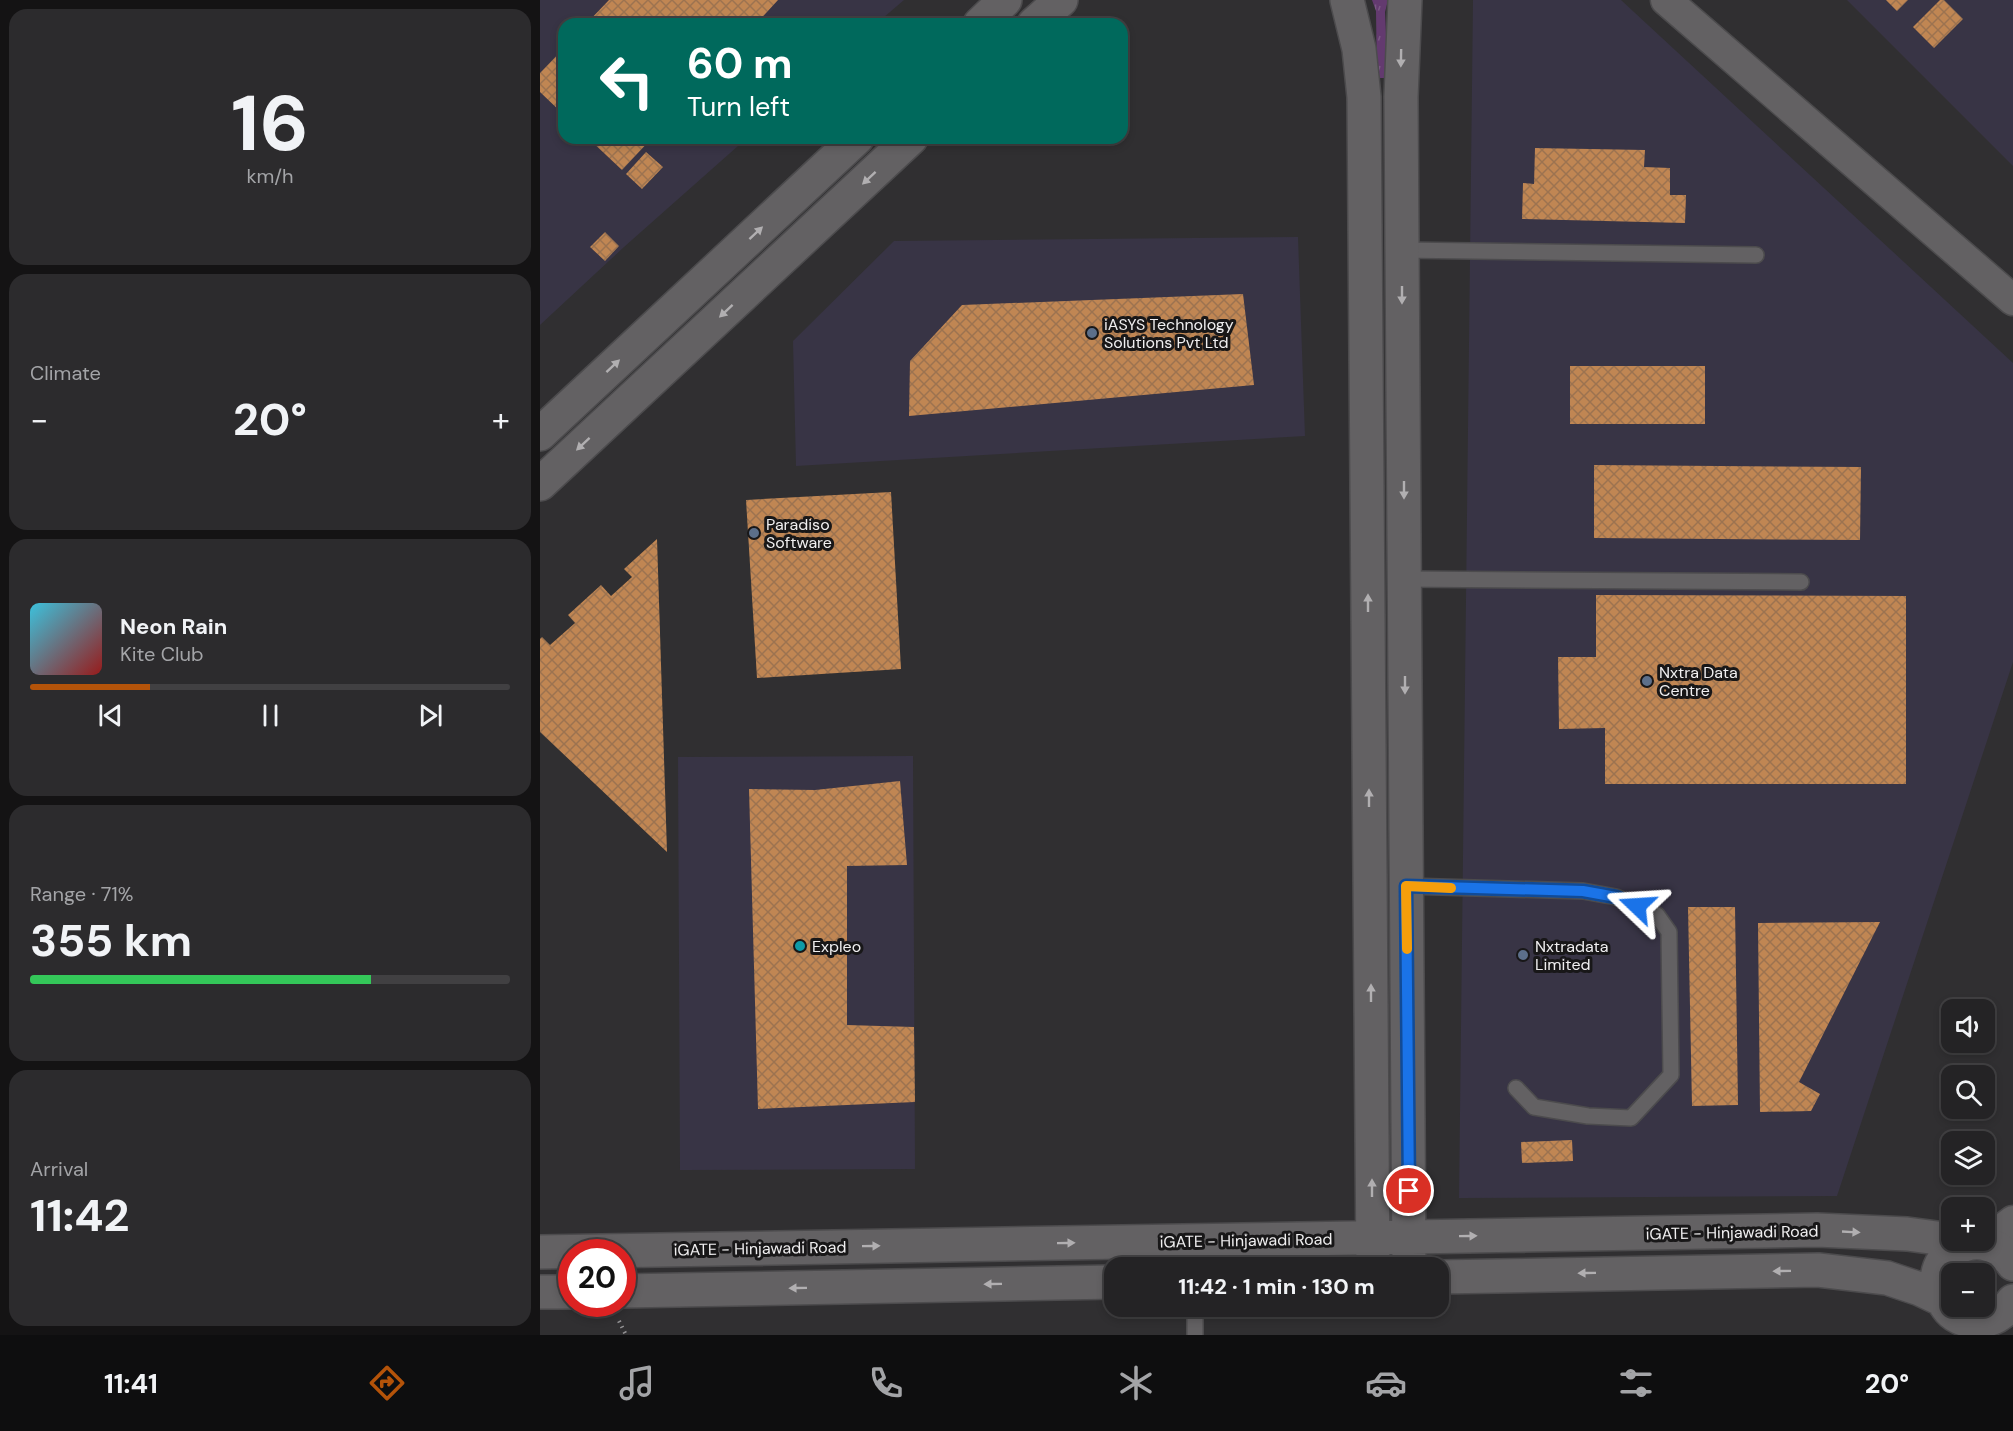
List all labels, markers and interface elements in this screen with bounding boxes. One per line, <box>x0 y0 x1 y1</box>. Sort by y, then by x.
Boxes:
text: 60 m <box>687 36 793 91</box>
icon: left <box>588 42 666 120</box>
one-way arrow <box>1397 49 1406 68</box>
text: 16 <box>231 73 309 174</box>
text: Turn left <box>687 89 790 124</box>
text: km/h <box>246 163 294 189</box>
one-way arrow <box>861 171 876 185</box>
one-way arrow <box>748 227 763 240</box>
one-way arrow <box>1397 286 1407 305</box>
one-way arrow <box>719 304 734 317</box>
place label: iASYS Technology Solutions Pvt Ltd <box>1104 314 1234 353</box>
marker: iASYS Technology Solutions Pvt Ltd <box>1085 326 1099 340</box>
one-way arrow <box>606 359 621 373</box>
text: Climate <box>30 360 101 386</box>
text: 20° <box>233 390 307 449</box>
text: − <box>30 398 48 441</box>
text: + <box>492 398 510 441</box>
one-way arrow <box>576 437 591 451</box>
one-way arrow <box>1399 481 1408 500</box>
place label: Paradiso Software <box>766 514 832 553</box>
marker: Paradiso Software <box>747 526 761 540</box>
one-way arrow <box>1363 594 1373 613</box>
text: Neon Rain <box>120 612 227 641</box>
text: Kite Club <box>120 641 204 667</box>
place label: Nxtra Data Centre <box>1659 662 1738 701</box>
marker: Nxtra Data Centre <box>1640 674 1654 688</box>
one-way arrow <box>1400 676 1410 695</box>
icon: previous <box>94 699 127 732</box>
icon: pause <box>254 699 287 732</box>
icon: next <box>414 699 447 732</box>
one-way arrow <box>1364 789 1374 808</box>
position arrow <box>1605 874 1669 938</box>
text: Range · 71% <box>30 881 133 907</box>
text: 355 km <box>30 911 192 970</box>
place label: Expleo <box>812 936 861 957</box>
place label: Nxtradata Limited <box>1535 936 1608 975</box>
marker: Expleo <box>793 939 807 953</box>
marker: Nxtradata Limited <box>1516 948 1530 962</box>
one-way arrow <box>1366 984 1376 1003</box>
map controls <box>1941 999 1995 1317</box>
button: sound <box>1941 999 1995 1053</box>
button: search <box>1941 1065 1995 1119</box>
button: layers <box>1941 1131 1995 1185</box>
text: Arrival <box>30 1156 88 1182</box>
pin <box>1383 1165 1434 1216</box>
icon: arrive <box>1392 1174 1425 1207</box>
one-way arrow <box>1367 1179 1377 1198</box>
text: 11:42 <box>30 1186 129 1245</box>
button: + <box>1941 1197 1995 1251</box>
street label: iGATE - Hinjawadi Road <box>1645 1220 1819 1245</box>
one-way arrow <box>1842 1227 1861 1236</box>
street label: iGATE - Hinjawadi Road <box>1159 1228 1333 1253</box>
one-way arrow <box>1458 1231 1477 1241</box>
street label: iGATE - Hinjawadi Road <box>673 1236 847 1261</box>
one-way arrow <box>1057 1238 1076 1248</box>
speed limit sign: 20 <box>558 1239 636 1317</box>
one-way arrow <box>862 1241 881 1251</box>
button: − <box>1941 1263 1995 1317</box>
one-way arrow <box>1772 1266 1791 1275</box>
one-way arrow <box>1577 1268 1596 1278</box>
text: 11:42 · 1 min · 130 m <box>1178 1272 1375 1301</box>
one-way arrow <box>984 1280 1003 1289</box>
one-way arrow <box>789 1283 808 1293</box>
icon: directions <box>366 1362 408 1404</box>
icon: music <box>616 1362 658 1404</box>
icon: phone <box>865 1362 907 1404</box>
icon: climate <box>1115 1362 1157 1404</box>
icon: car <box>1365 1362 1407 1404</box>
icon: filters <box>1615 1362 1657 1404</box>
text: 11:41 <box>104 1366 158 1401</box>
text: 20° <box>1865 1366 1909 1401</box>

